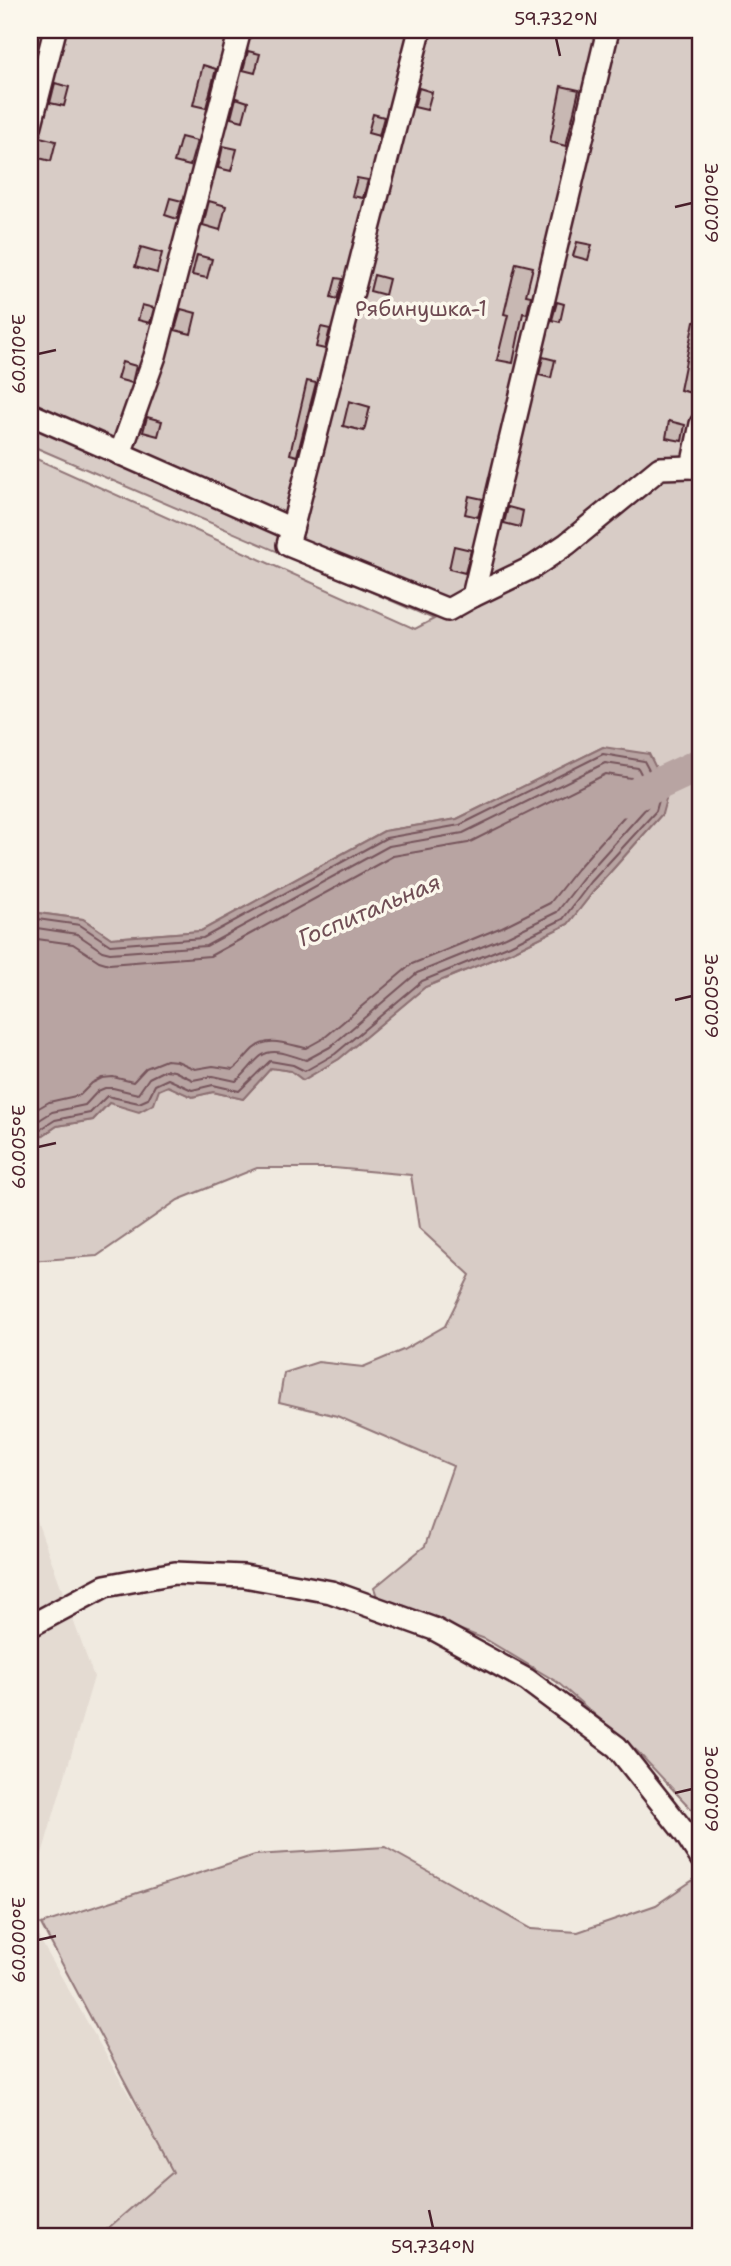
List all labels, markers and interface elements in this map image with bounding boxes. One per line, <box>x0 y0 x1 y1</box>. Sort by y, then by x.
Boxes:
text: 59.732°N <box>514 7 598 31</box>
text: 60.010°E <box>700 163 724 243</box>
park label: Рябинушка-1 <box>355 295 487 323</box>
text: 60.010°E <box>7 314 31 394</box>
water label: Госпитальная <box>293 867 445 953</box>
text: 60.005°E <box>700 954 724 1038</box>
text: 60.005°E <box>7 1105 31 1189</box>
text: 60.000°E <box>700 1746 724 1832</box>
text: 60.000°E <box>7 1897 31 1983</box>
text: 59.734°N <box>391 2235 475 2259</box>

